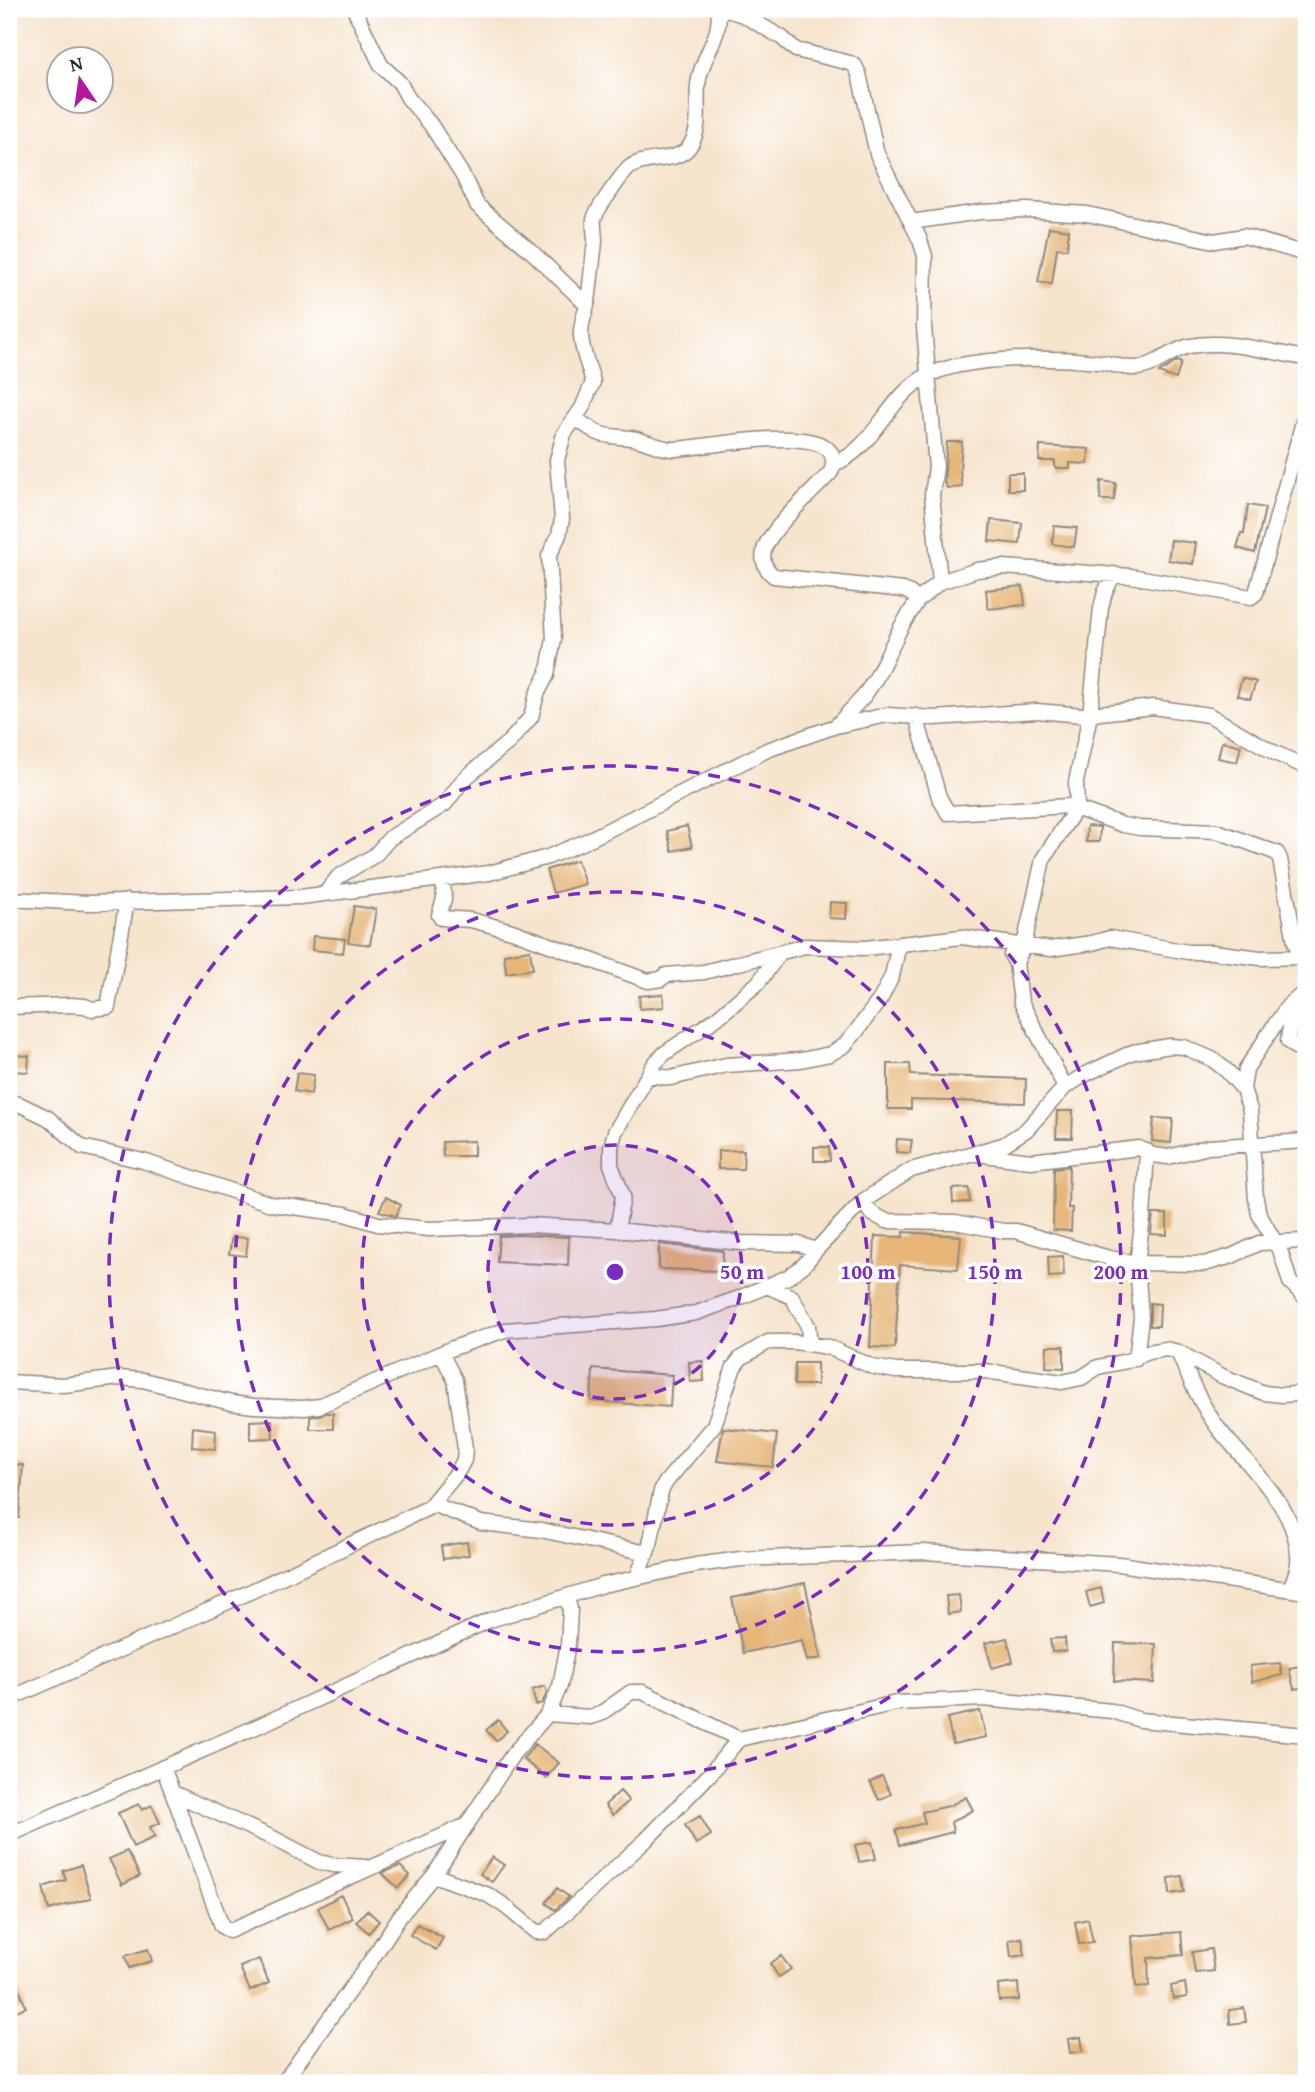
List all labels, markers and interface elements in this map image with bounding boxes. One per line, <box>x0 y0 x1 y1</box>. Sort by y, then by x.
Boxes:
north arrow <box>46 46 116 116</box>
text: N <box>67 48 86 79</box>
text: 50 m <box>720 1256 764 1287</box>
text: 100 m <box>840 1256 896 1287</box>
text: 150 m <box>967 1256 1023 1287</box>
text: 200 m <box>1093 1256 1149 1287</box>
centre of rings <box>603 1260 627 1284</box>

